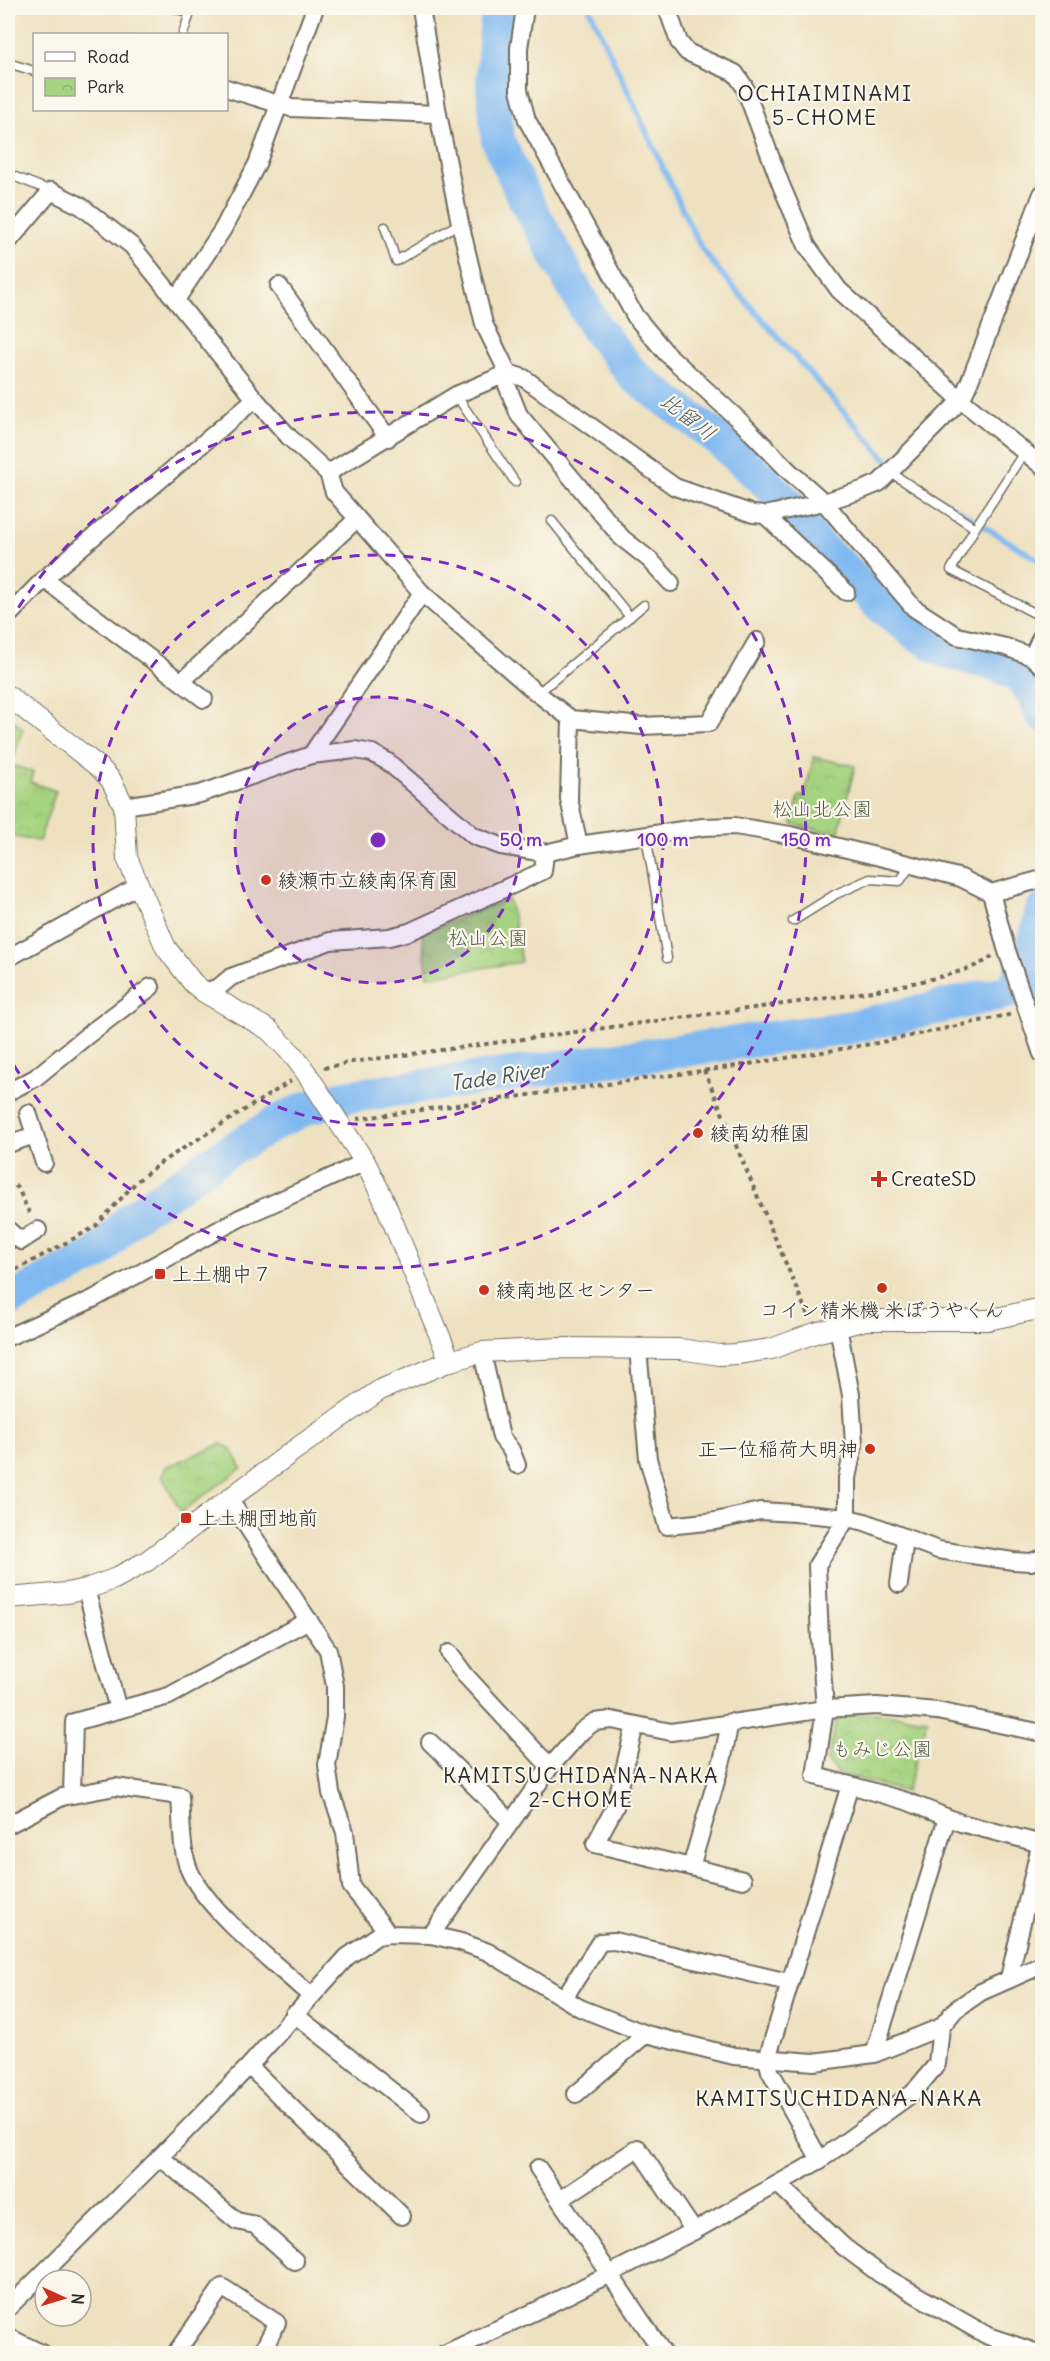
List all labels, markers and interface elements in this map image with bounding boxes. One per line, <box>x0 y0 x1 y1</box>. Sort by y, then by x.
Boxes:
legend <box>33 33 228 111</box>
text: Road <box>87 45 130 68</box>
text: Park <box>87 75 124 98</box>
district label: OCHIAIMINAMI 5-CHOME <box>737 80 913 131</box>
water label: 比留川 <box>655 387 721 447</box>
park label: 松山北公園 <box>772 796 872 821</box>
text: 50 m <box>500 828 542 851</box>
text: 100 m <box>638 828 689 851</box>
text: 150 m <box>781 828 831 851</box>
centre of rings <box>368 830 388 850</box>
place label: 綾瀬市立綾南保育園 <box>278 867 458 892</box>
marker: 綾瀬市立綾南保育園 <box>259 873 273 887</box>
park label: 松山公園 <box>448 925 528 950</box>
water label: Tade River <box>448 1056 552 1097</box>
place label: 綾南幼稚園 <box>710 1120 810 1145</box>
marker: 綾南幼稚園 <box>691 1126 705 1140</box>
place label: CreateSD <box>891 1166 976 1191</box>
marker: CreateSD <box>872 1172 886 1186</box>
place label: 上土棚中７ <box>172 1261 272 1286</box>
marker: 上土棚中７ <box>153 1267 167 1281</box>
place label: 綾南地区センター <box>496 1277 655 1302</box>
marker: コイン精米機 米ぼうやくん <box>875 1281 889 1295</box>
marker: 綾南地区センター <box>477 1283 491 1297</box>
place label: コイン精米機 米ぼうやくん <box>760 1297 1004 1322</box>
place label: 正一位稲荷大明神 <box>698 1436 858 1461</box>
marker: 正一位稲荷大明神 <box>863 1442 877 1456</box>
place label: 上土棚団地前 <box>198 1505 318 1530</box>
marker: 上土棚団地前 <box>179 1511 193 1525</box>
park label: もみじ公園 <box>832 1736 932 1761</box>
district label: KAMITSUCHIDANA-NAKA 2-CHOME <box>443 1762 719 1813</box>
district label: KAMITSUCHIDANA-NAKA <box>695 2084 983 2112</box>
north arrow <box>33 2268 93 2328</box>
text: N <box>68 2293 88 2305</box>

